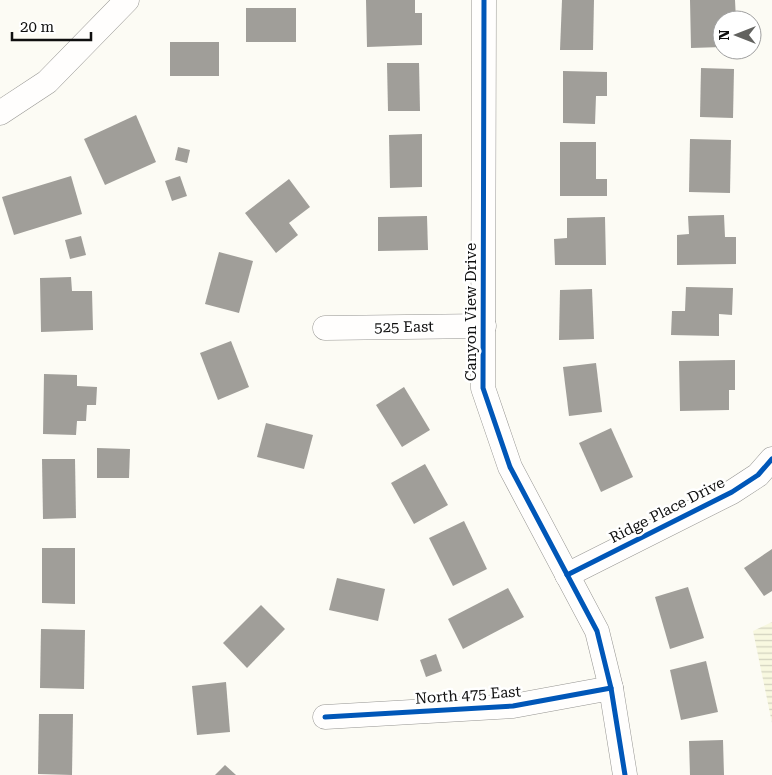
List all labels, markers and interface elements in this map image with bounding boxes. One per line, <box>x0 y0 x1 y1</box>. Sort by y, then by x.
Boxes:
scale bar <box>12 10 91 42</box>
north arrow <box>712 10 762 60</box>
text: 20 m <box>20 18 55 36</box>
text: N <box>716 29 732 40</box>
street label: Canyon View Drive <box>462 243 480 381</box>
street label: 525 East <box>374 317 434 337</box>
street label: Ridge Place Drive <box>606 473 728 547</box>
street label: North 475 East <box>414 682 522 708</box>

